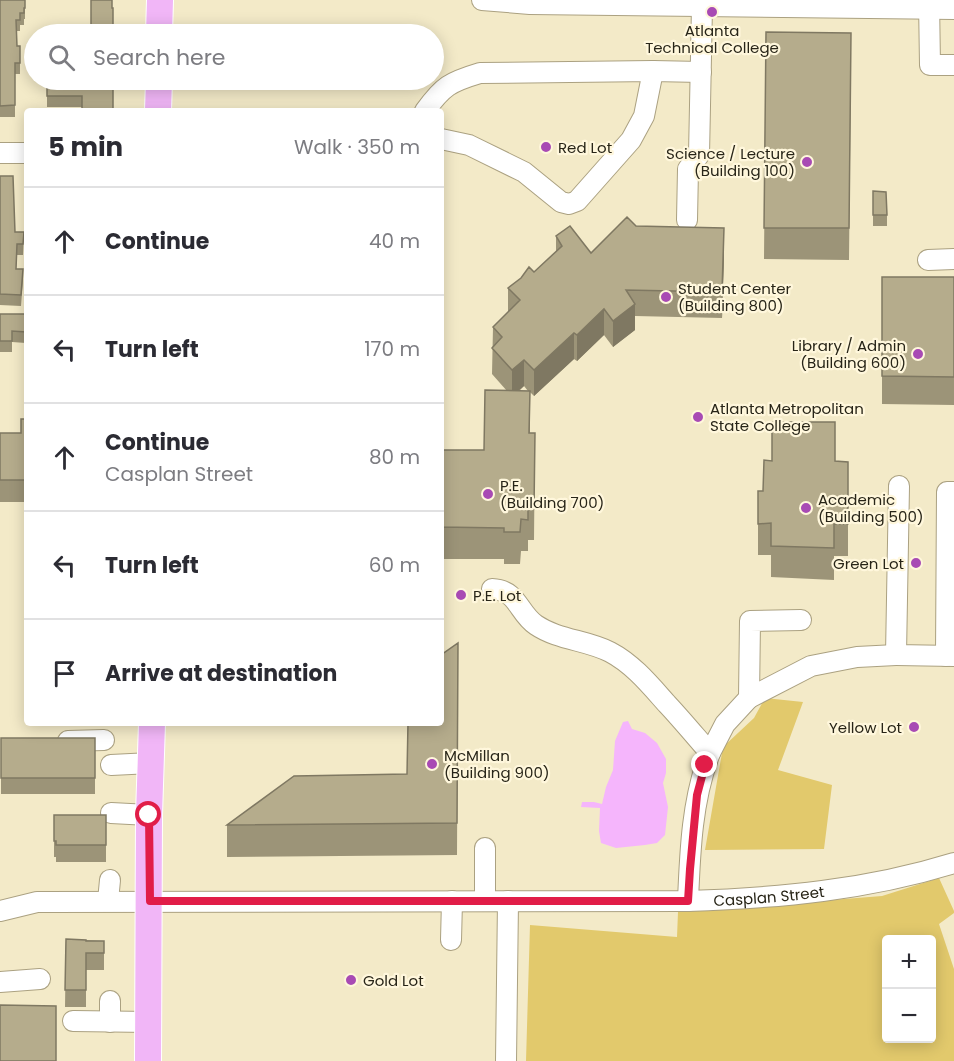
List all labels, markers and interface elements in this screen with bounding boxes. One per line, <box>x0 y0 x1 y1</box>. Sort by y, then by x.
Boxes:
marker: Atlanta Technical College <box>705 5 719 19</box>
place label: Atlanta Technical College <box>645 20 779 58</box>
search box <box>24 24 444 90</box>
icon: search <box>45 41 78 74</box>
text: Search here <box>93 42 226 73</box>
text: 5 min <box>48 129 123 165</box>
text: Walk · 350 m <box>294 133 420 161</box>
place label: Red Lot <box>558 137 612 158</box>
marker: Red Lot <box>539 140 553 154</box>
place label: Science / Lecture (Building 100) <box>666 143 795 181</box>
marker: Science / Lecture (Building 100) <box>800 155 814 169</box>
icon: ahead <box>48 225 81 258</box>
text: Continue <box>105 226 209 257</box>
text: 40 m <box>369 227 420 255</box>
place label: Student Center (Building 800) <box>678 278 792 316</box>
marker: Student Center (Building 800) <box>659 290 673 304</box>
icon: left <box>48 333 81 366</box>
text: Turn left <box>105 334 199 365</box>
text: 170 m <box>364 335 420 363</box>
place label: Library / Admin (Building 600) <box>792 335 906 373</box>
marker: Library / Admin (Building 600) <box>911 347 925 361</box>
place label: Atlanta Metropolitan State College <box>710 398 864 436</box>
marker: Atlanta Metropolitan State College <box>691 410 705 424</box>
text: Continue <box>105 427 209 458</box>
icon: ahead <box>48 441 81 474</box>
text: 80 m <box>369 443 420 471</box>
text: Casplan Street <box>105 460 253 488</box>
place label: P.E. (Building 700) <box>500 475 604 513</box>
marker: P.E. (Building 700) <box>481 487 495 501</box>
place label: Academic (Building 500) <box>818 489 924 527</box>
marker: Academic (Building 500) <box>799 501 813 515</box>
icon: left <box>48 549 81 582</box>
text: Turn left <box>105 550 199 581</box>
text: 60 m <box>369 551 420 579</box>
place label: Green Lot <box>833 553 904 574</box>
marker: Green Lot <box>909 556 923 570</box>
place label: P.E. Lot <box>473 585 521 606</box>
marker: P.E. Lot <box>454 588 468 602</box>
icon: arrive <box>48 657 81 690</box>
text: Arrive at destination <box>105 658 337 689</box>
place label: Yellow Lot <box>829 717 902 738</box>
marker: Yellow Lot <box>907 720 921 734</box>
place label: McMillan (Building 900) <box>444 745 550 783</box>
route end <box>691 751 717 777</box>
marker: McMillan (Building 900) <box>425 757 439 771</box>
route start <box>135 801 161 827</box>
street label: Casplan Street <box>713 880 825 911</box>
map controls <box>882 935 936 1043</box>
button: + <box>882 935 936 989</box>
place label: Gold Lot <box>363 970 424 991</box>
marker: Gold Lot <box>344 973 358 987</box>
button: − <box>882 989 936 1043</box>

